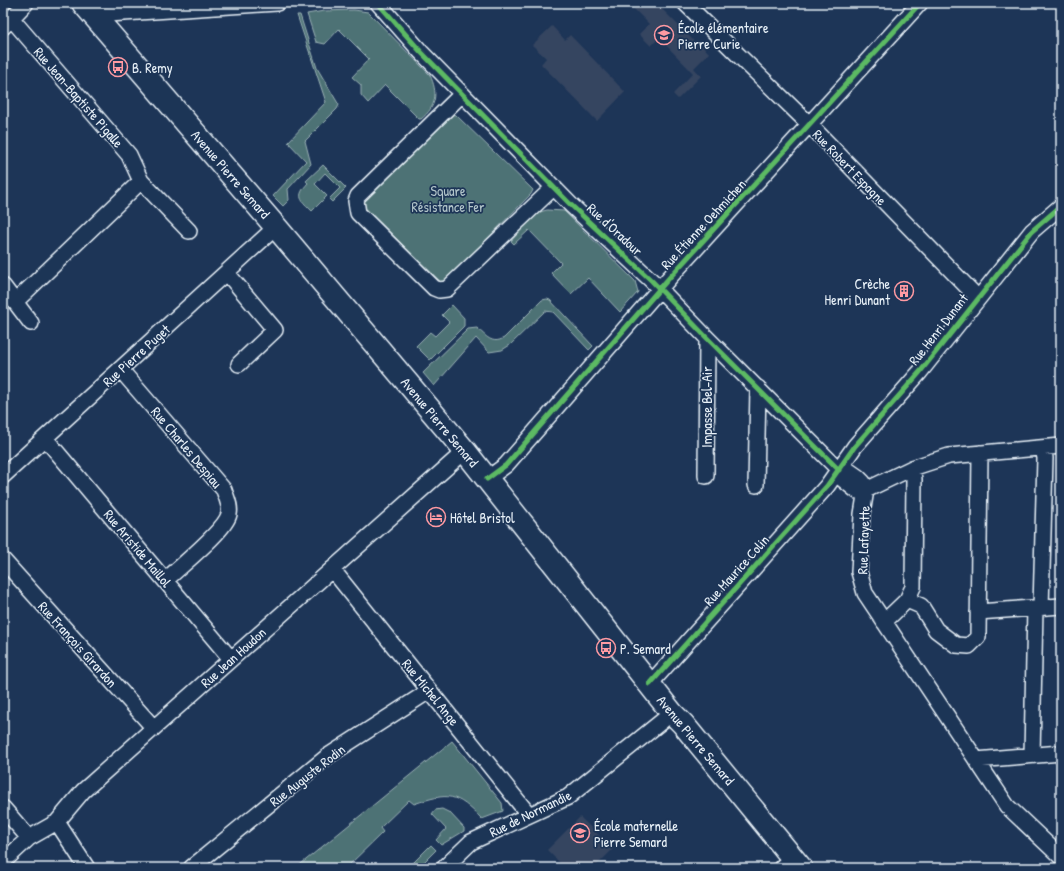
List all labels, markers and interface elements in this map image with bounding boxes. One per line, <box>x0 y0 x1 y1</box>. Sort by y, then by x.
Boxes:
place label: École élémentaire Pierre Curie <box>678 18 769 53</box>
school or university icon: École élémentaire Pierre Curie <box>653 24 675 46</box>
street label: Rue Jean-Baptiste Pigalle <box>29 43 128 152</box>
bus stop icon: B. Remy <box>107 56 129 78</box>
place label: B. Remy <box>132 58 173 78</box>
street label: Rue Robert Espagne <box>808 125 891 210</box>
street label: Avenue Pierre Semard <box>187 126 275 223</box>
street label: Rue Étienne Oehmichen <box>656 175 750 273</box>
park label: Square Résistance Fer <box>412 181 485 216</box>
street label: Rue d'Oradour <box>583 198 647 260</box>
place label: Crèche Henri Dunant <box>825 274 890 309</box>
building icon: Crèche Henri Dunant <box>893 280 915 302</box>
street label: Rue Henri Dunant <box>904 289 972 369</box>
street label: Rue Pierre Puget <box>98 319 175 391</box>
street label: Impasse Bel-Air <box>697 366 717 448</box>
street label: Avenue Pierre Semard <box>397 373 483 471</box>
street label: Rue Charles Despiau <box>147 402 227 493</box>
street label: Rue Aristide Maillol <box>100 505 176 591</box>
street label: Rue Lafayette <box>852 505 875 575</box>
hotel icon: Hôtel Bristol <box>425 506 447 528</box>
place label: Hôtel Bristol <box>450 508 515 527</box>
street label: Rue Maurice Colin <box>699 530 773 610</box>
street label: Rue François Girardon <box>34 597 122 691</box>
street label: Rue Jean Houdon <box>196 623 270 691</box>
bus stop icon: P. Semard <box>595 637 617 659</box>
place label: P. Semard <box>620 639 671 658</box>
street label: Rue Michel Ange <box>397 655 464 730</box>
street label: Avenue Pierre Semard <box>653 691 739 789</box>
street label: Rue Auguste Rodin <box>265 740 349 811</box>
street label: Rue de Normandie <box>486 785 575 841</box>
place label: École maternelle Pierre Semard <box>594 816 678 851</box>
school or university icon: École maternelle Pierre Semard <box>569 822 591 844</box>

